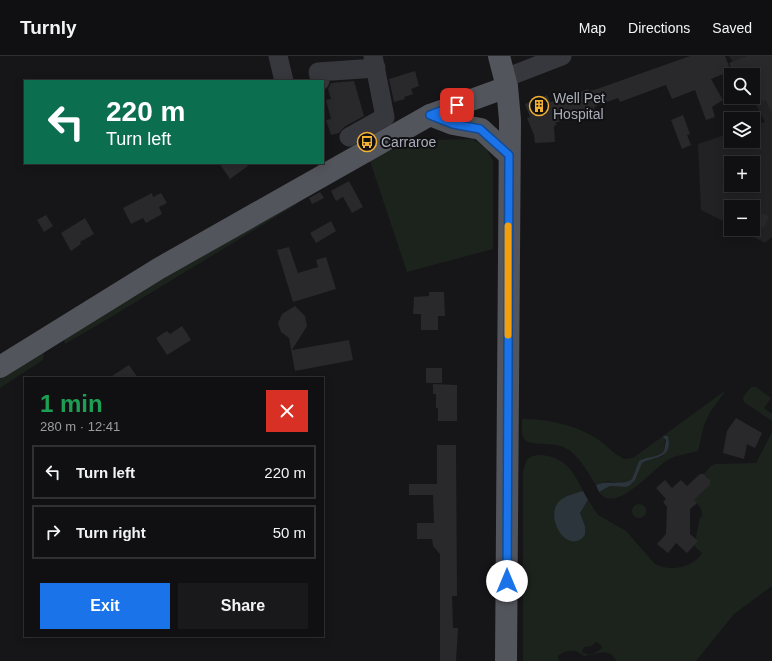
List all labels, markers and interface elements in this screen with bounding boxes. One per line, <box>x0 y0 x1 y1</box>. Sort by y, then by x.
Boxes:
text: Turnly <box>20 17 77 38</box>
text: Map <box>579 20 606 36</box>
text: Directions <box>628 20 690 36</box>
text: Saved <box>712 20 752 36</box>
map controls <box>724 68 760 236</box>
button: search <box>724 68 760 104</box>
pin <box>440 88 474 122</box>
place label: Well Pet Hospital <box>553 90 605 122</box>
icon: arrive <box>446 94 468 116</box>
building icon: Well Pet Hospital <box>528 95 550 117</box>
icon: left <box>40 96 92 148</box>
text: 220 m <box>106 96 185 127</box>
button: layers <box>724 112 760 148</box>
text: Turn left <box>106 129 171 149</box>
bus stop icon: Carraroe <box>356 131 378 153</box>
place label: Carraroe <box>381 134 436 150</box>
button: + <box>724 156 760 192</box>
button: − <box>724 200 760 236</box>
text: 1 min <box>40 390 103 417</box>
button: close <box>266 390 308 432</box>
text: 280 m · 12:41 <box>40 419 120 434</box>
icon: left <box>42 461 64 483</box>
text: Turn left <box>76 464 135 481</box>
text: 220 m <box>264 464 306 481</box>
icon: right <box>42 521 64 543</box>
text: Turn right <box>76 524 146 541</box>
text: 50 m <box>273 524 306 541</box>
position arrow <box>486 560 528 602</box>
button: Exit <box>40 583 170 629</box>
button: Share <box>178 583 308 629</box>

